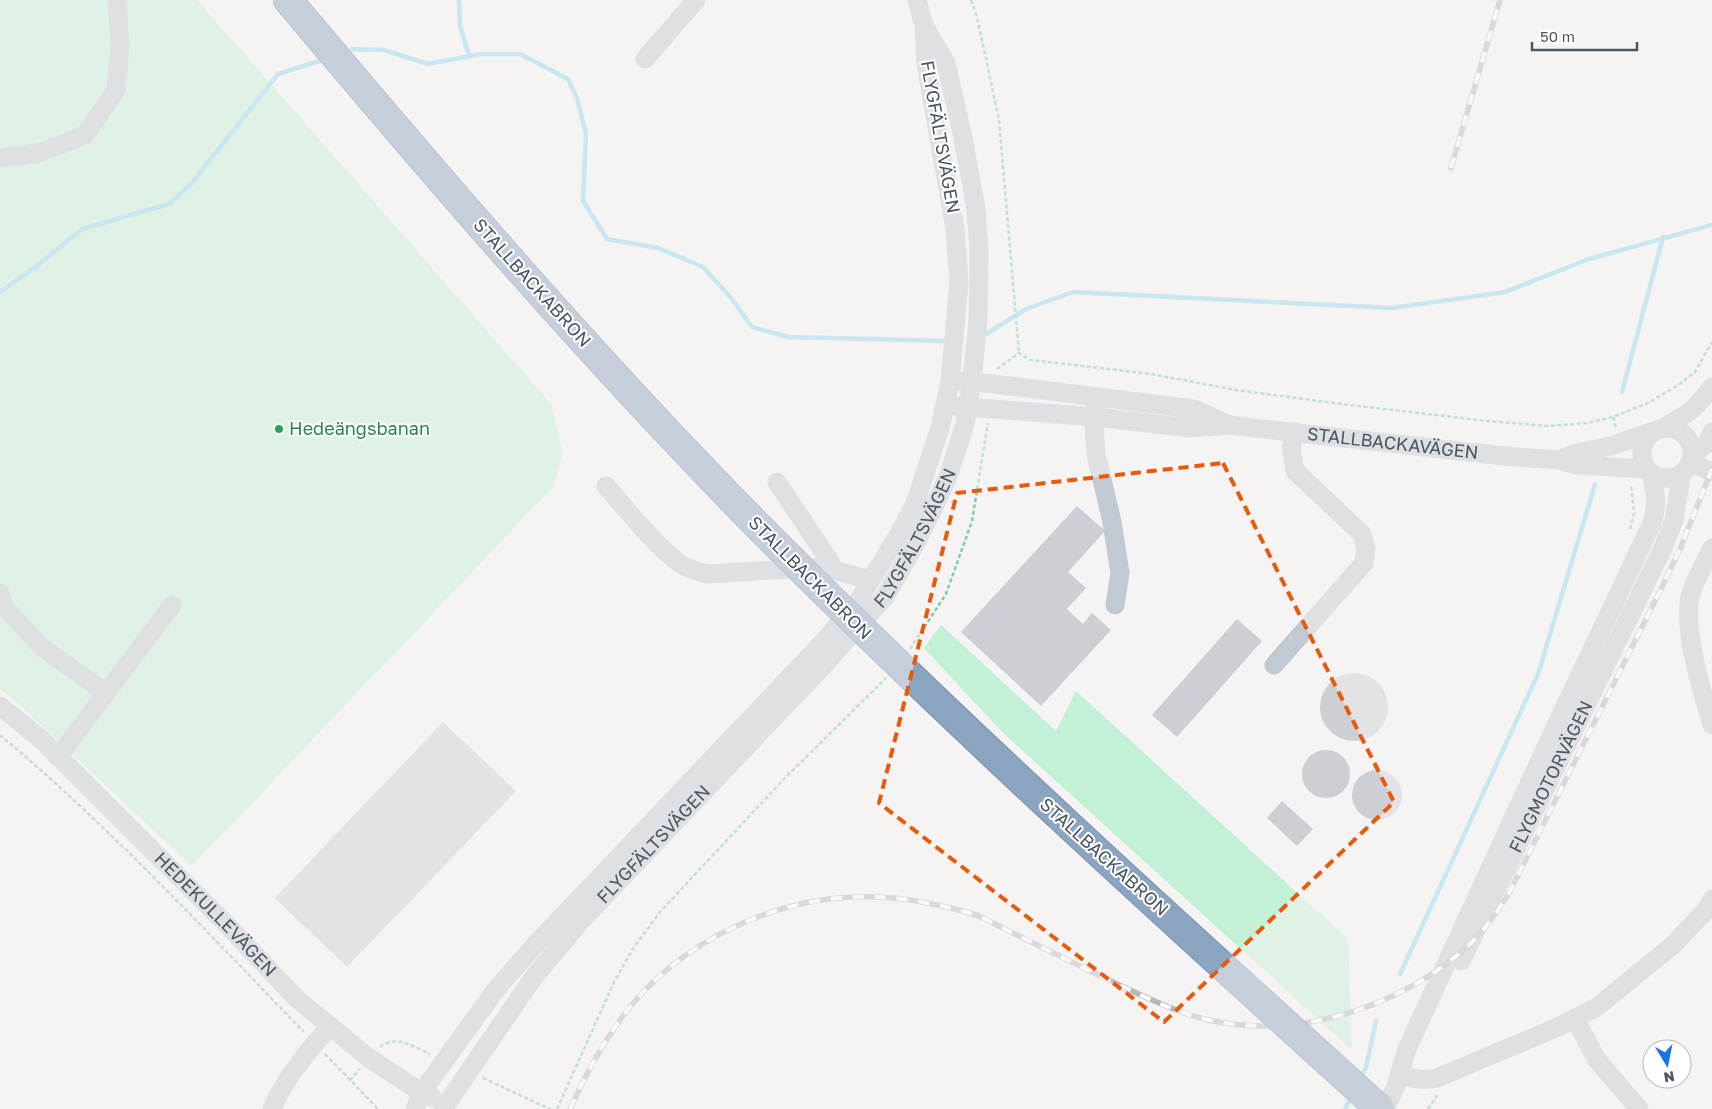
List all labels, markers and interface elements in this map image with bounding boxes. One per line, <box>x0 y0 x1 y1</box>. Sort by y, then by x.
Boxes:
scale bar <box>1532 20 1637 52</box>
text: 50 m <box>1540 27 1575 45</box>
street label: FLYGFÄLTSVÄGEN <box>917 59 965 215</box>
street label: STALLBACKABRON <box>469 214 596 351</box>
place label: Hedeängsbanan <box>289 417 430 439</box>
street label: STALLBACKAVÄGEN <box>1306 422 1480 463</box>
marker: Hedeängsbanan <box>273 423 285 435</box>
street label: FLYGFÄLTSVÄGEN <box>869 465 960 612</box>
street label: STALLBACKABRON <box>744 511 877 644</box>
street label: FLYGMOTORVÄGEN <box>1504 697 1597 856</box>
street label: FLYGFÄLTSVÄGEN <box>592 780 714 907</box>
street label: STALLBACKABRON <box>1036 793 1173 920</box>
street label: HEDEKULLEVÄGEN <box>150 847 282 980</box>
north arrow <box>1642 1039 1692 1089</box>
text: N <box>1663 1068 1676 1087</box>

